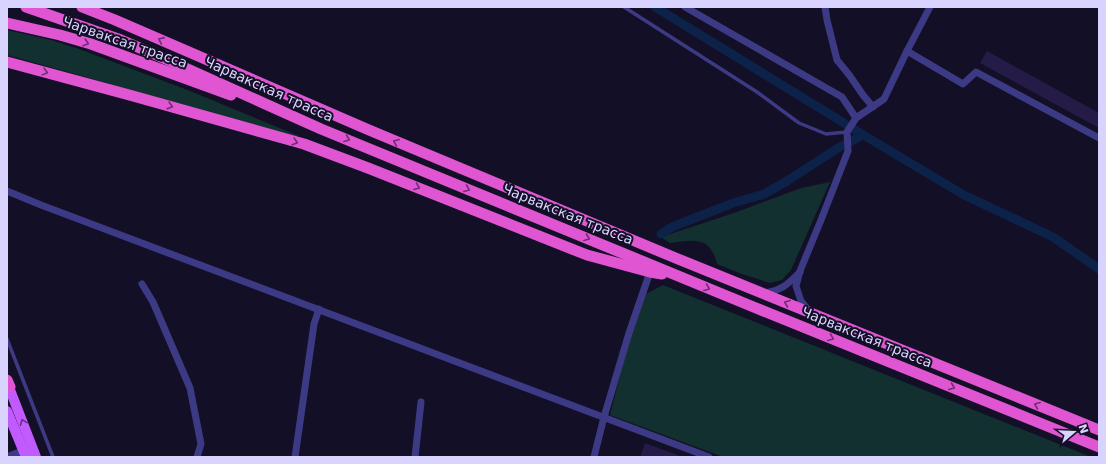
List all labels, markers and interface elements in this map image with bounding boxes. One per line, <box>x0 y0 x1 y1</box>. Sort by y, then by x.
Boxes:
street label: Чарваксая трасса <box>60 13 190 71</box>
one-way arrow <box>158 37 166 45</box>
one-way arrow <box>82 38 89 46</box>
street label: Чарвакская трасса <box>202 53 336 125</box>
one-way arrow <box>41 67 48 76</box>
one-way arrow <box>167 102 173 110</box>
one-way arrow <box>342 134 350 142</box>
one-way arrow <box>291 137 298 146</box>
one-way arrow <box>393 138 400 146</box>
street label: Чарвакская трасса <box>500 180 636 248</box>
one-way arrow <box>413 183 420 191</box>
one-way arrow <box>463 184 470 192</box>
one-way arrow <box>584 234 591 242</box>
one-way arrow <box>704 283 711 291</box>
one-way arrow <box>783 300 791 308</box>
street label: Чарвакская трасса <box>799 303 935 371</box>
one-way arrow <box>828 334 835 342</box>
one-way arrow <box>948 383 955 391</box>
one-way arrow <box>1033 401 1040 409</box>
north arrow <box>1054 412 1094 452</box>
one-way arrow <box>20 419 28 426</box>
text: N <box>1075 422 1091 435</box>

